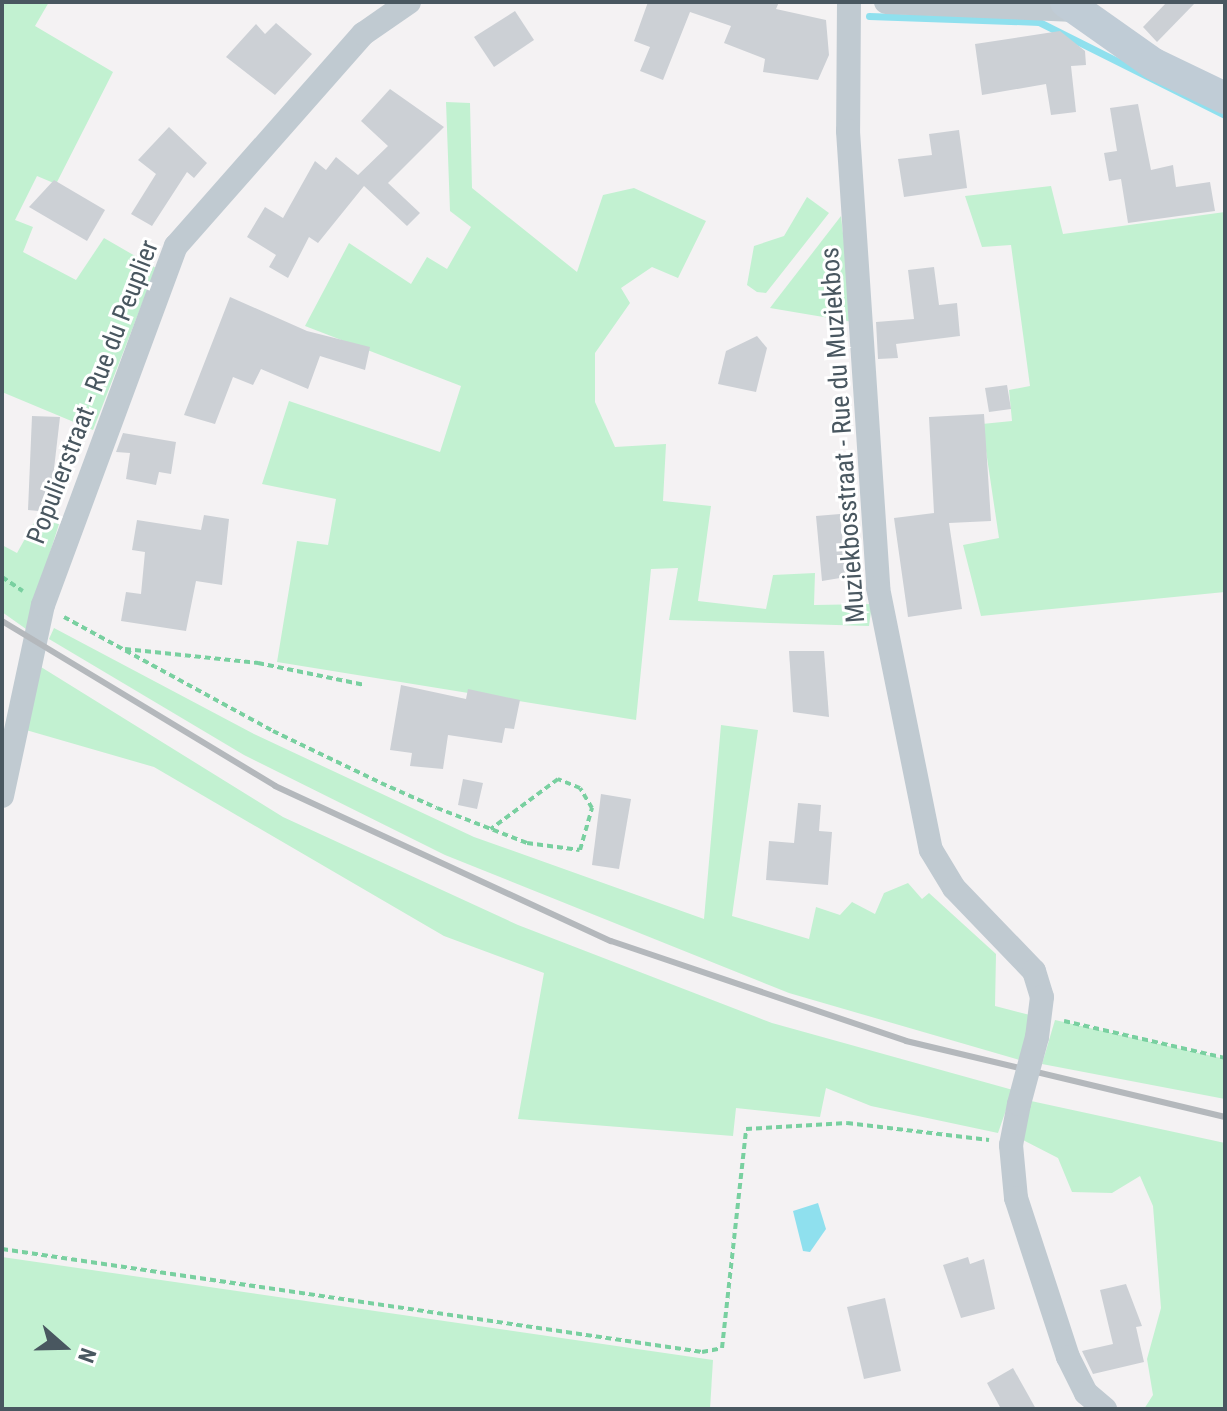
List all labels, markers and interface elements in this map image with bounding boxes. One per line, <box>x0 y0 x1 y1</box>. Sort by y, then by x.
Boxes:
street label: Populierstraat - Rue du Peuplier <box>21 236 165 548</box>
street label: Muziekbosstraat - Rue du Muziekbos <box>814 246 872 624</box>
north arrow <box>24 1307 104 1387</box>
text: N <box>73 1345 101 1366</box>

